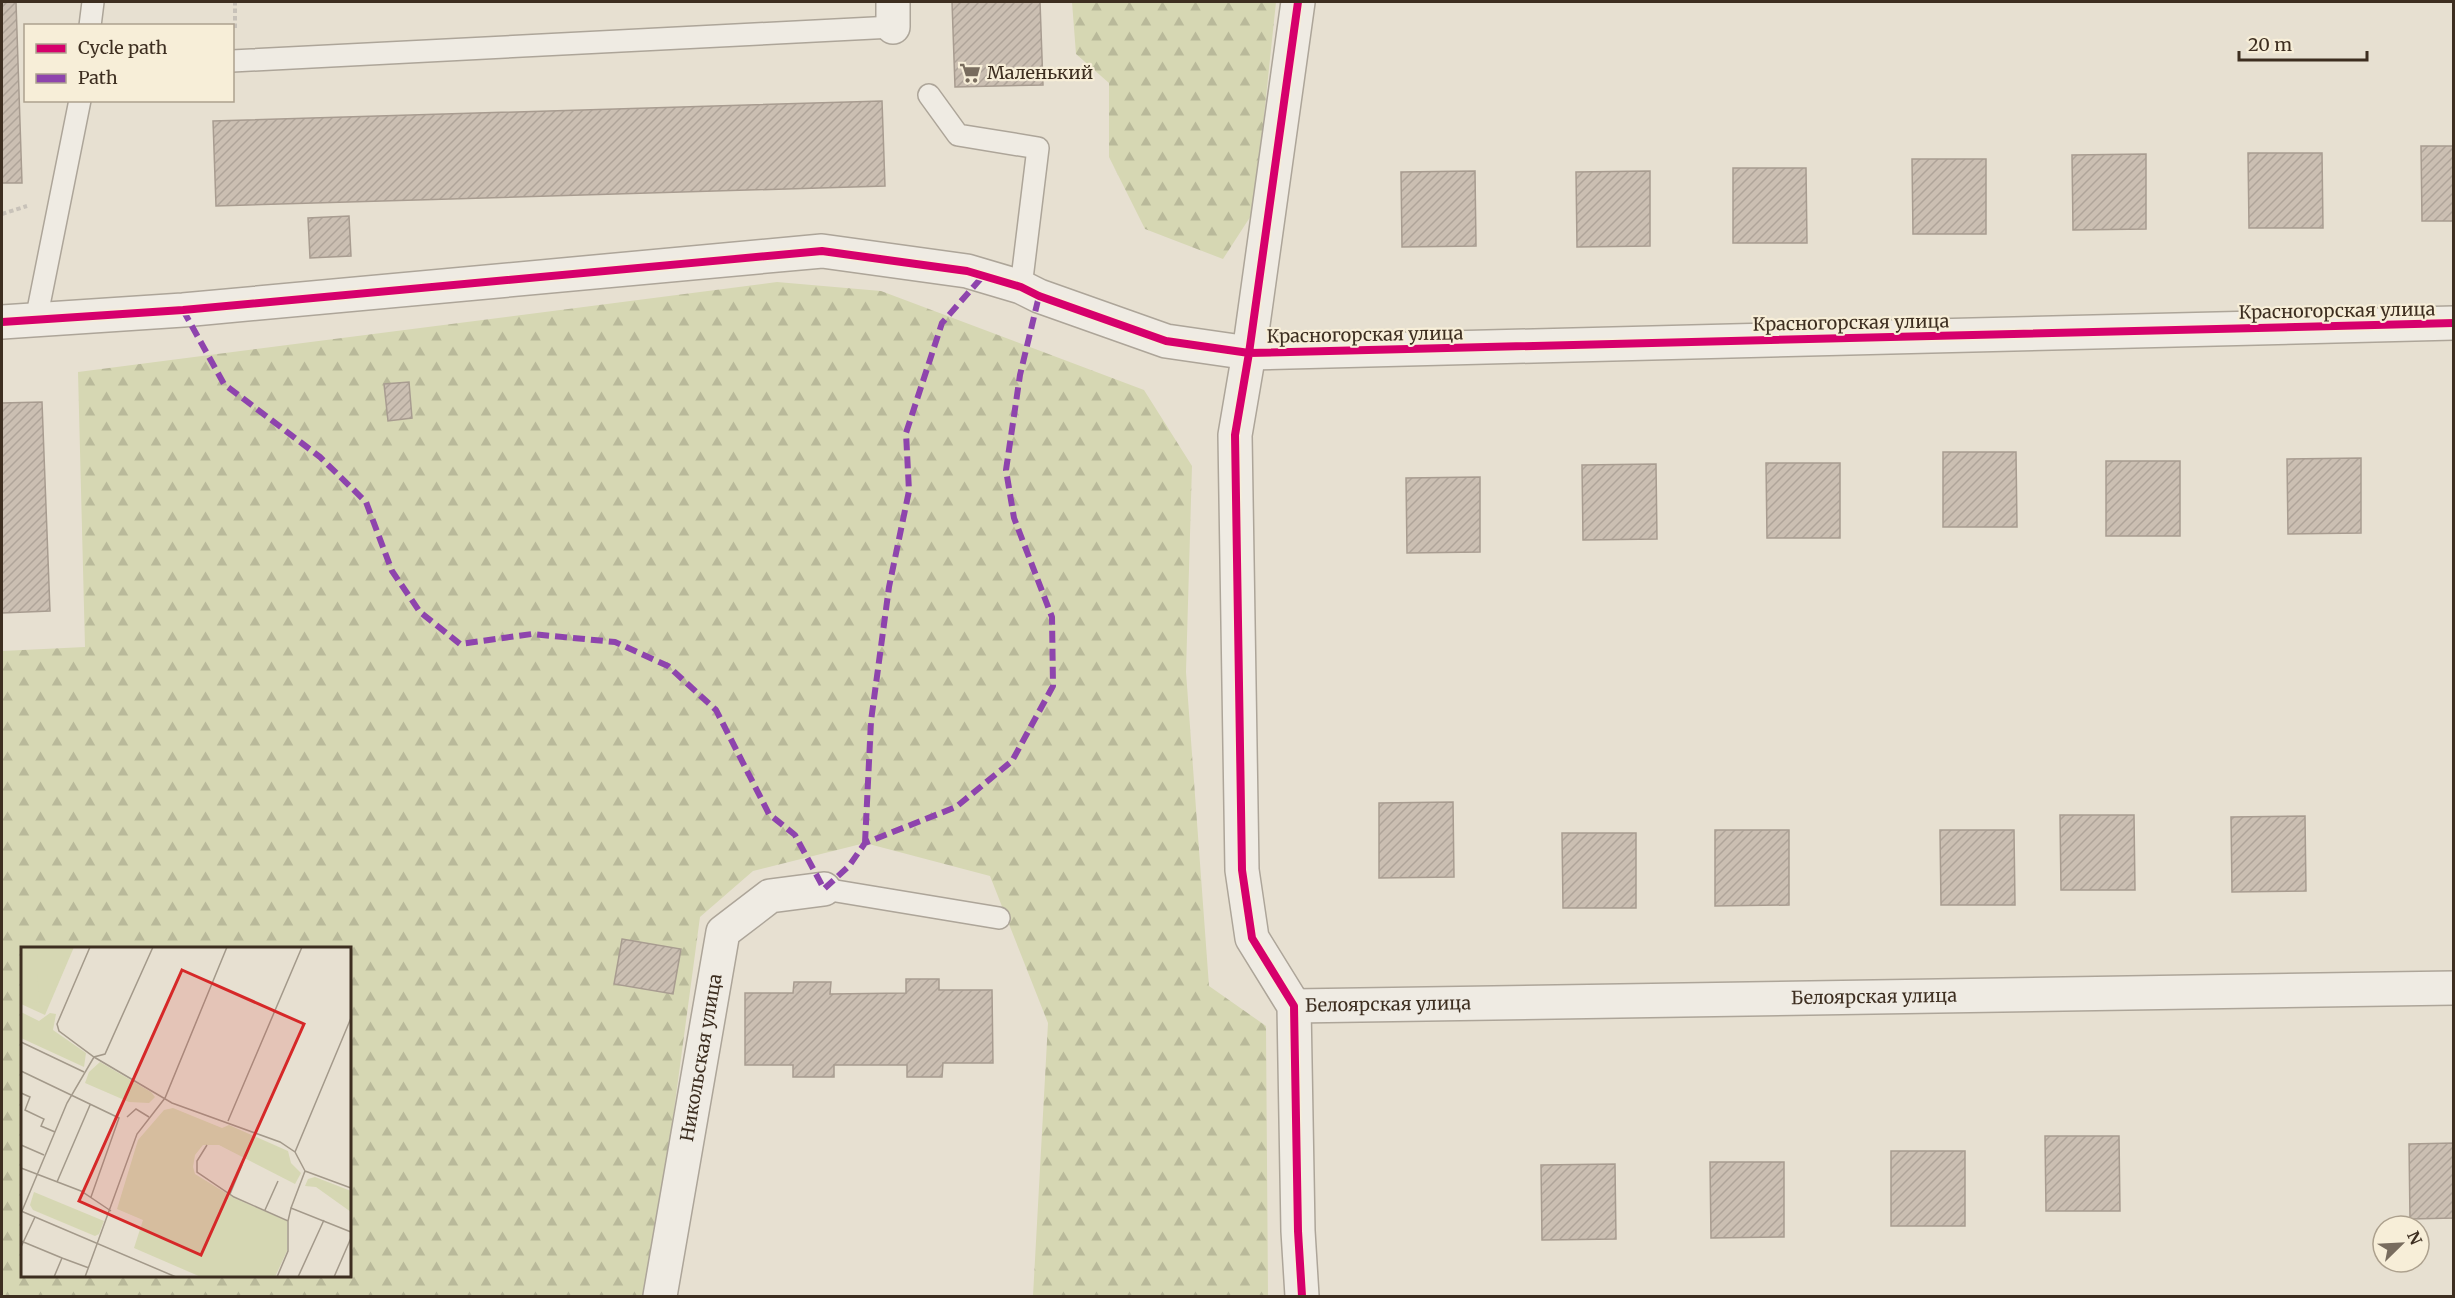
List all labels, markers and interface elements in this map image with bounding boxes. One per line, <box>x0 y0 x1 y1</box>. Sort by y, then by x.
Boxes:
legend <box>24 24 234 102</box>
scale bar <box>2239 24 2366 62</box>
text: 20 m <box>2248 33 2292 56</box>
text: Cycle path <box>78 36 168 59</box>
supermarket icon: Маленький <box>958 61 982 85</box>
place label: Маленький <box>987 61 1093 84</box>
text: Path <box>78 66 118 89</box>
street label: Красногорская улица <box>2239 297 2436 324</box>
street label: Красногорская улица <box>1753 309 1950 336</box>
street label: Красногорская улица <box>1267 321 1464 348</box>
inset map <box>21 947 351 1277</box>
street label: Никольская улица <box>675 972 727 1143</box>
street label: Белоярская улица <box>1791 984 1957 1009</box>
street label: Белоярская улица <box>1305 991 1472 1017</box>
north arrow <box>2371 1214 2431 1274</box>
text: N <box>2403 1228 2427 1248</box>

